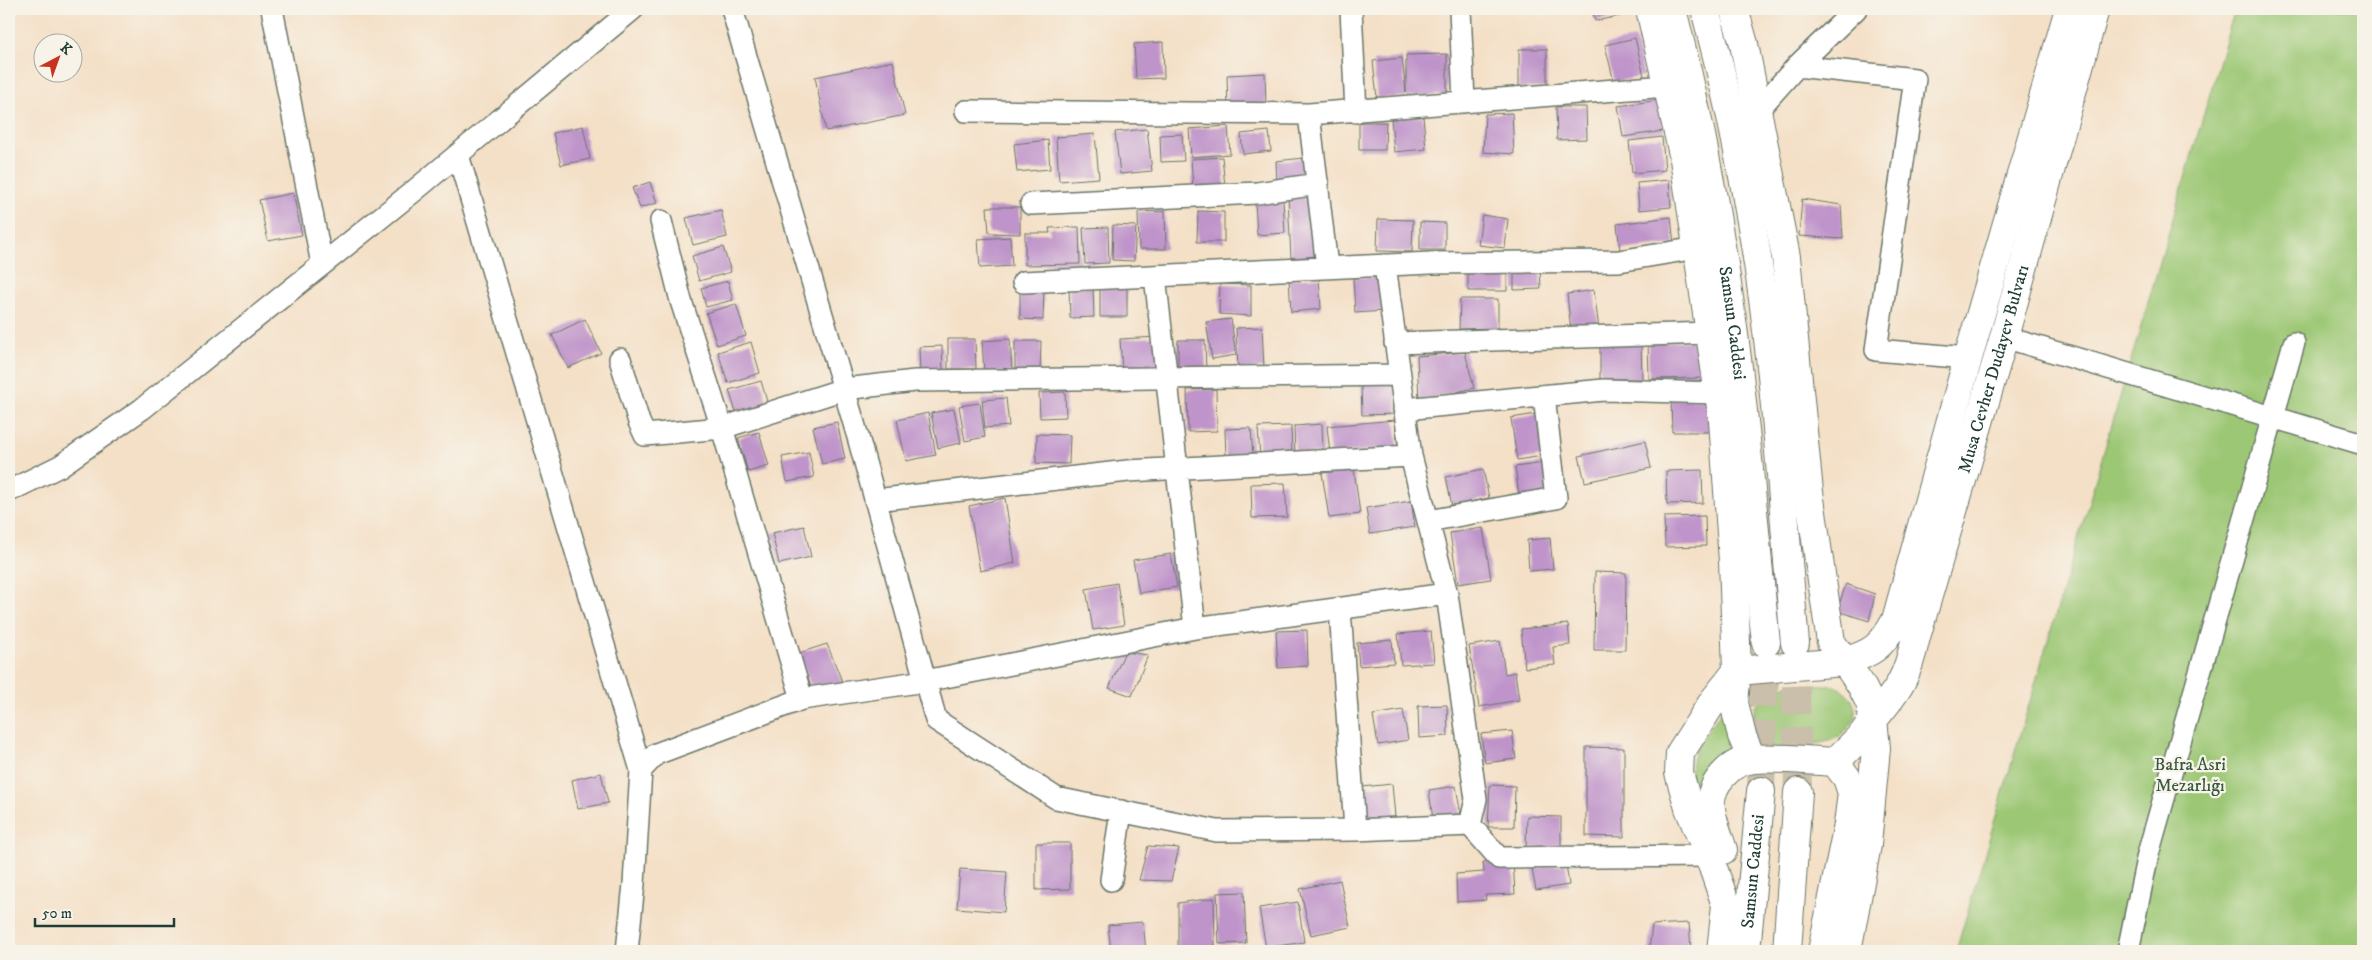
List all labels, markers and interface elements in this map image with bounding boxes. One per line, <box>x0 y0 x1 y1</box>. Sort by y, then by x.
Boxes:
north arrow <box>32 32 82 82</box>
text: K <box>56 39 76 60</box>
street label: Musa Cevher Dudayev Bulvarı <box>1954 262 2034 476</box>
street label: Samsun Caddesi <box>1713 265 1750 381</box>
park label: Bafra Asri Mezarlığı <box>2154 754 2226 797</box>
street label: Samsun Caddesi <box>1737 813 1770 929</box>
scale bar <box>35 895 174 927</box>
text: 50 m <box>42 904 72 923</box>

